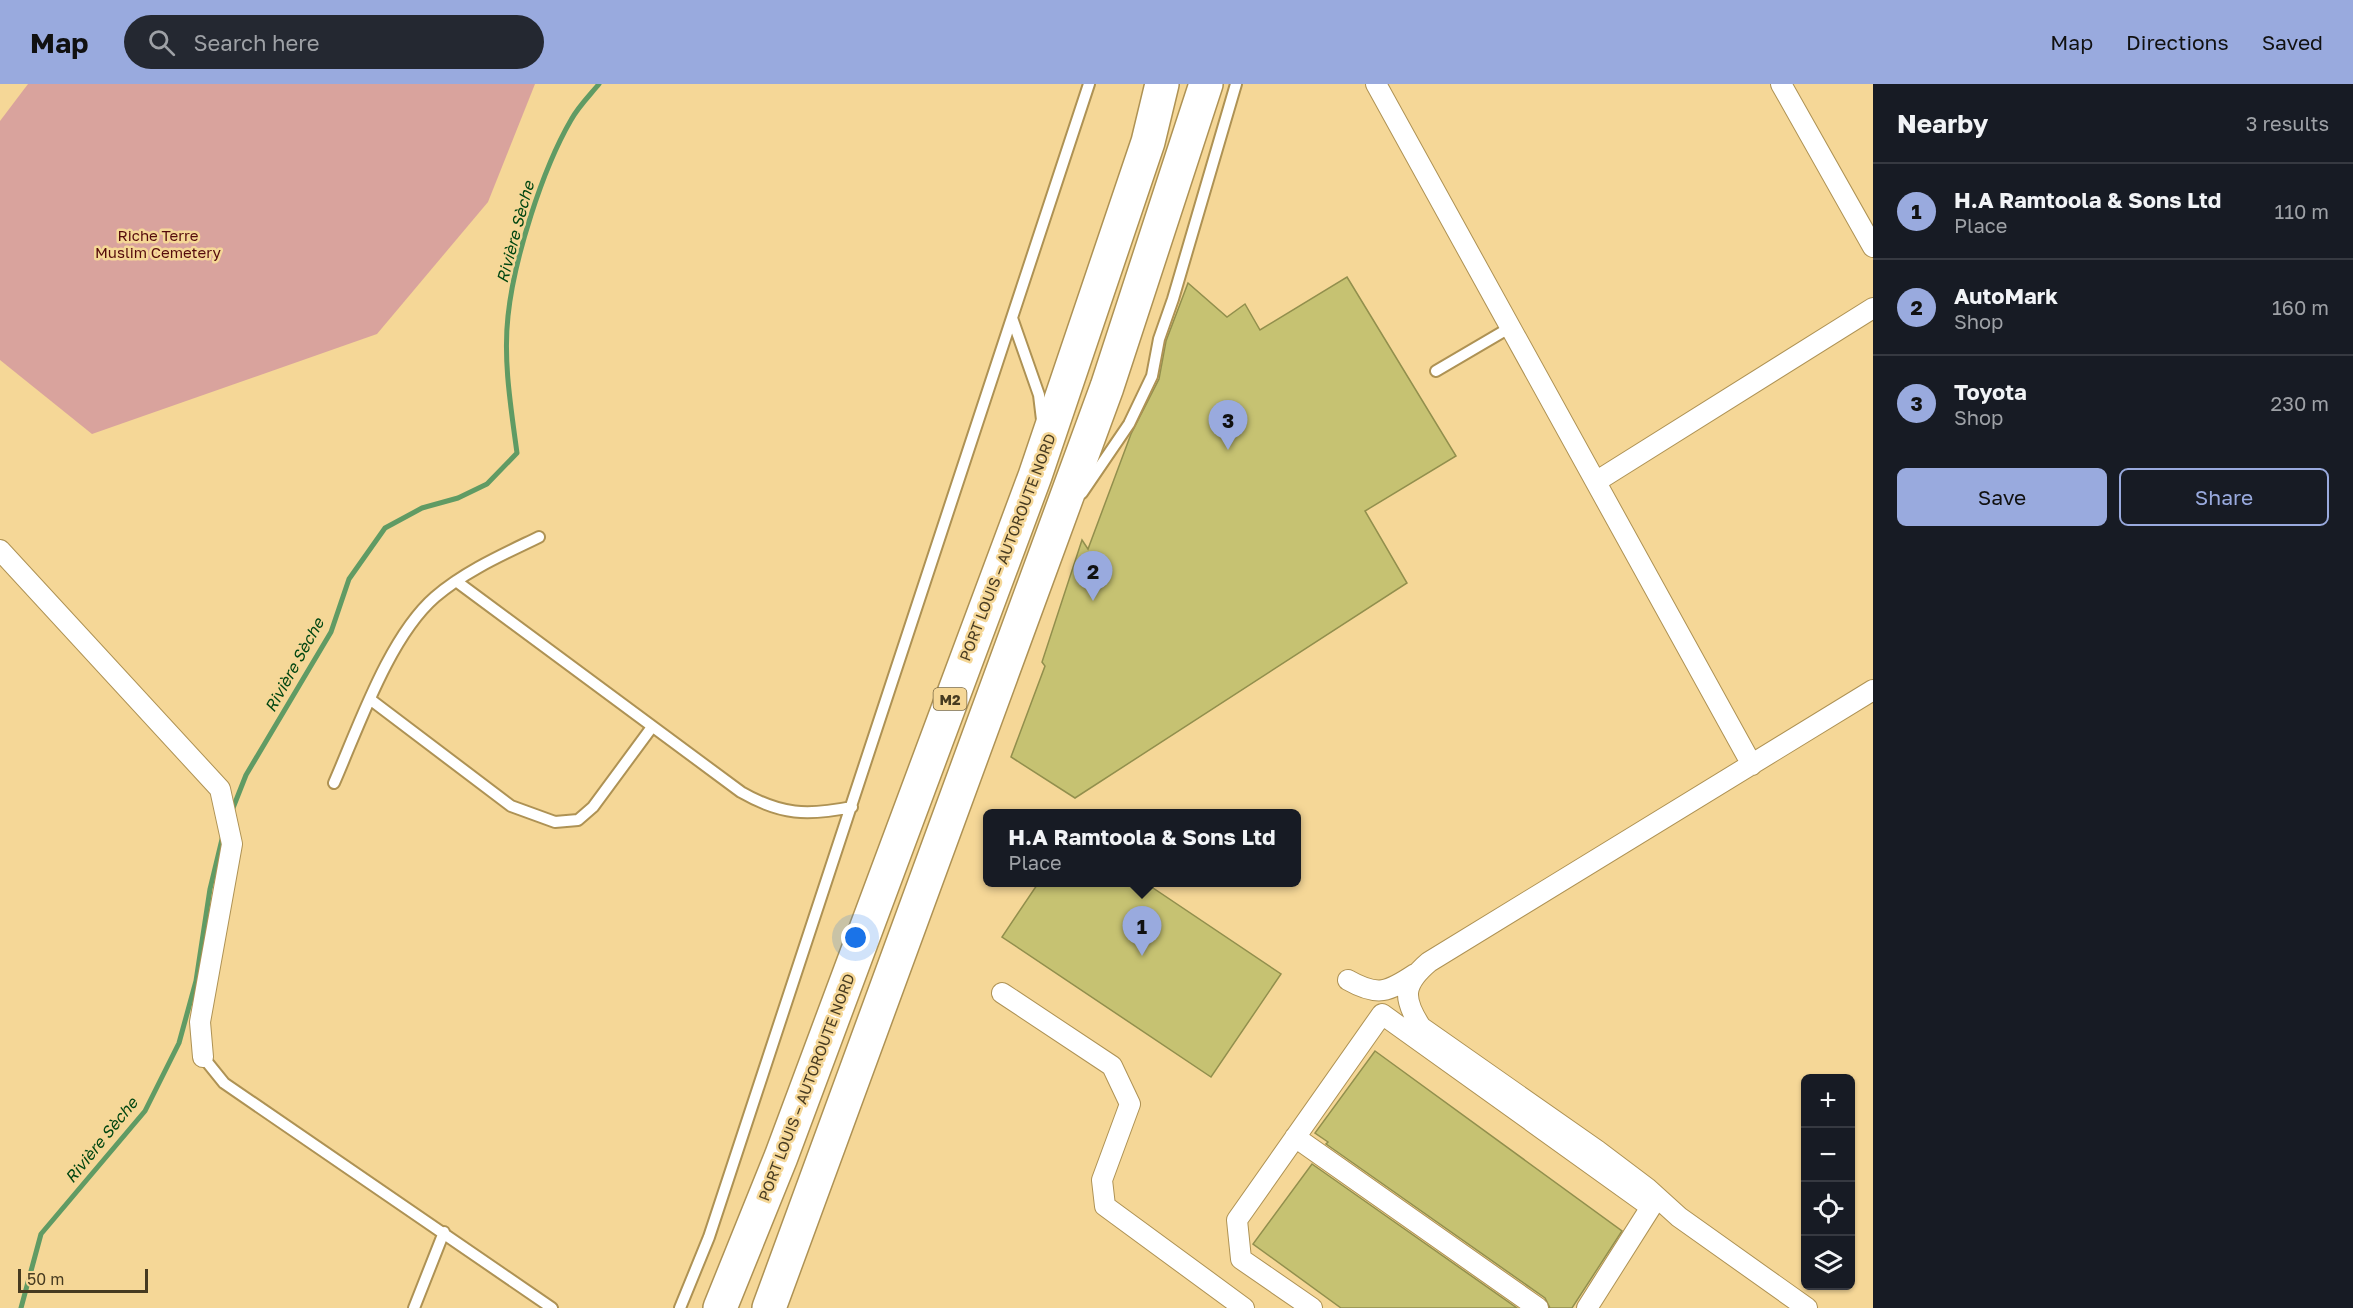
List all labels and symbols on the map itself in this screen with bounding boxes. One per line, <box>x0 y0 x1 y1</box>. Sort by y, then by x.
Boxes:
water label: Rivière Sèche <box>492 177 539 285</box>
park label: Riche Terre Muslim Cemetery <box>95 226 222 261</box>
pin: 3 <box>1208 400 1248 450</box>
street label: PORT LOUIS – AUTOROUTE NORD <box>955 431 1059 663</box>
pin: 2 <box>1074 552 1112 601</box>
water label: Rivière Sèche <box>260 613 329 716</box>
road number: M2 <box>934 688 966 710</box>
pin: 1 <box>1122 906 1162 956</box>
your location <box>841 923 870 952</box>
street label: PORT LOUIS – AUTOROUTE NORD <box>754 971 858 1203</box>
water label: Rivière Sèche <box>60 1092 143 1187</box>
scale bar <box>18 1266 148 1294</box>

